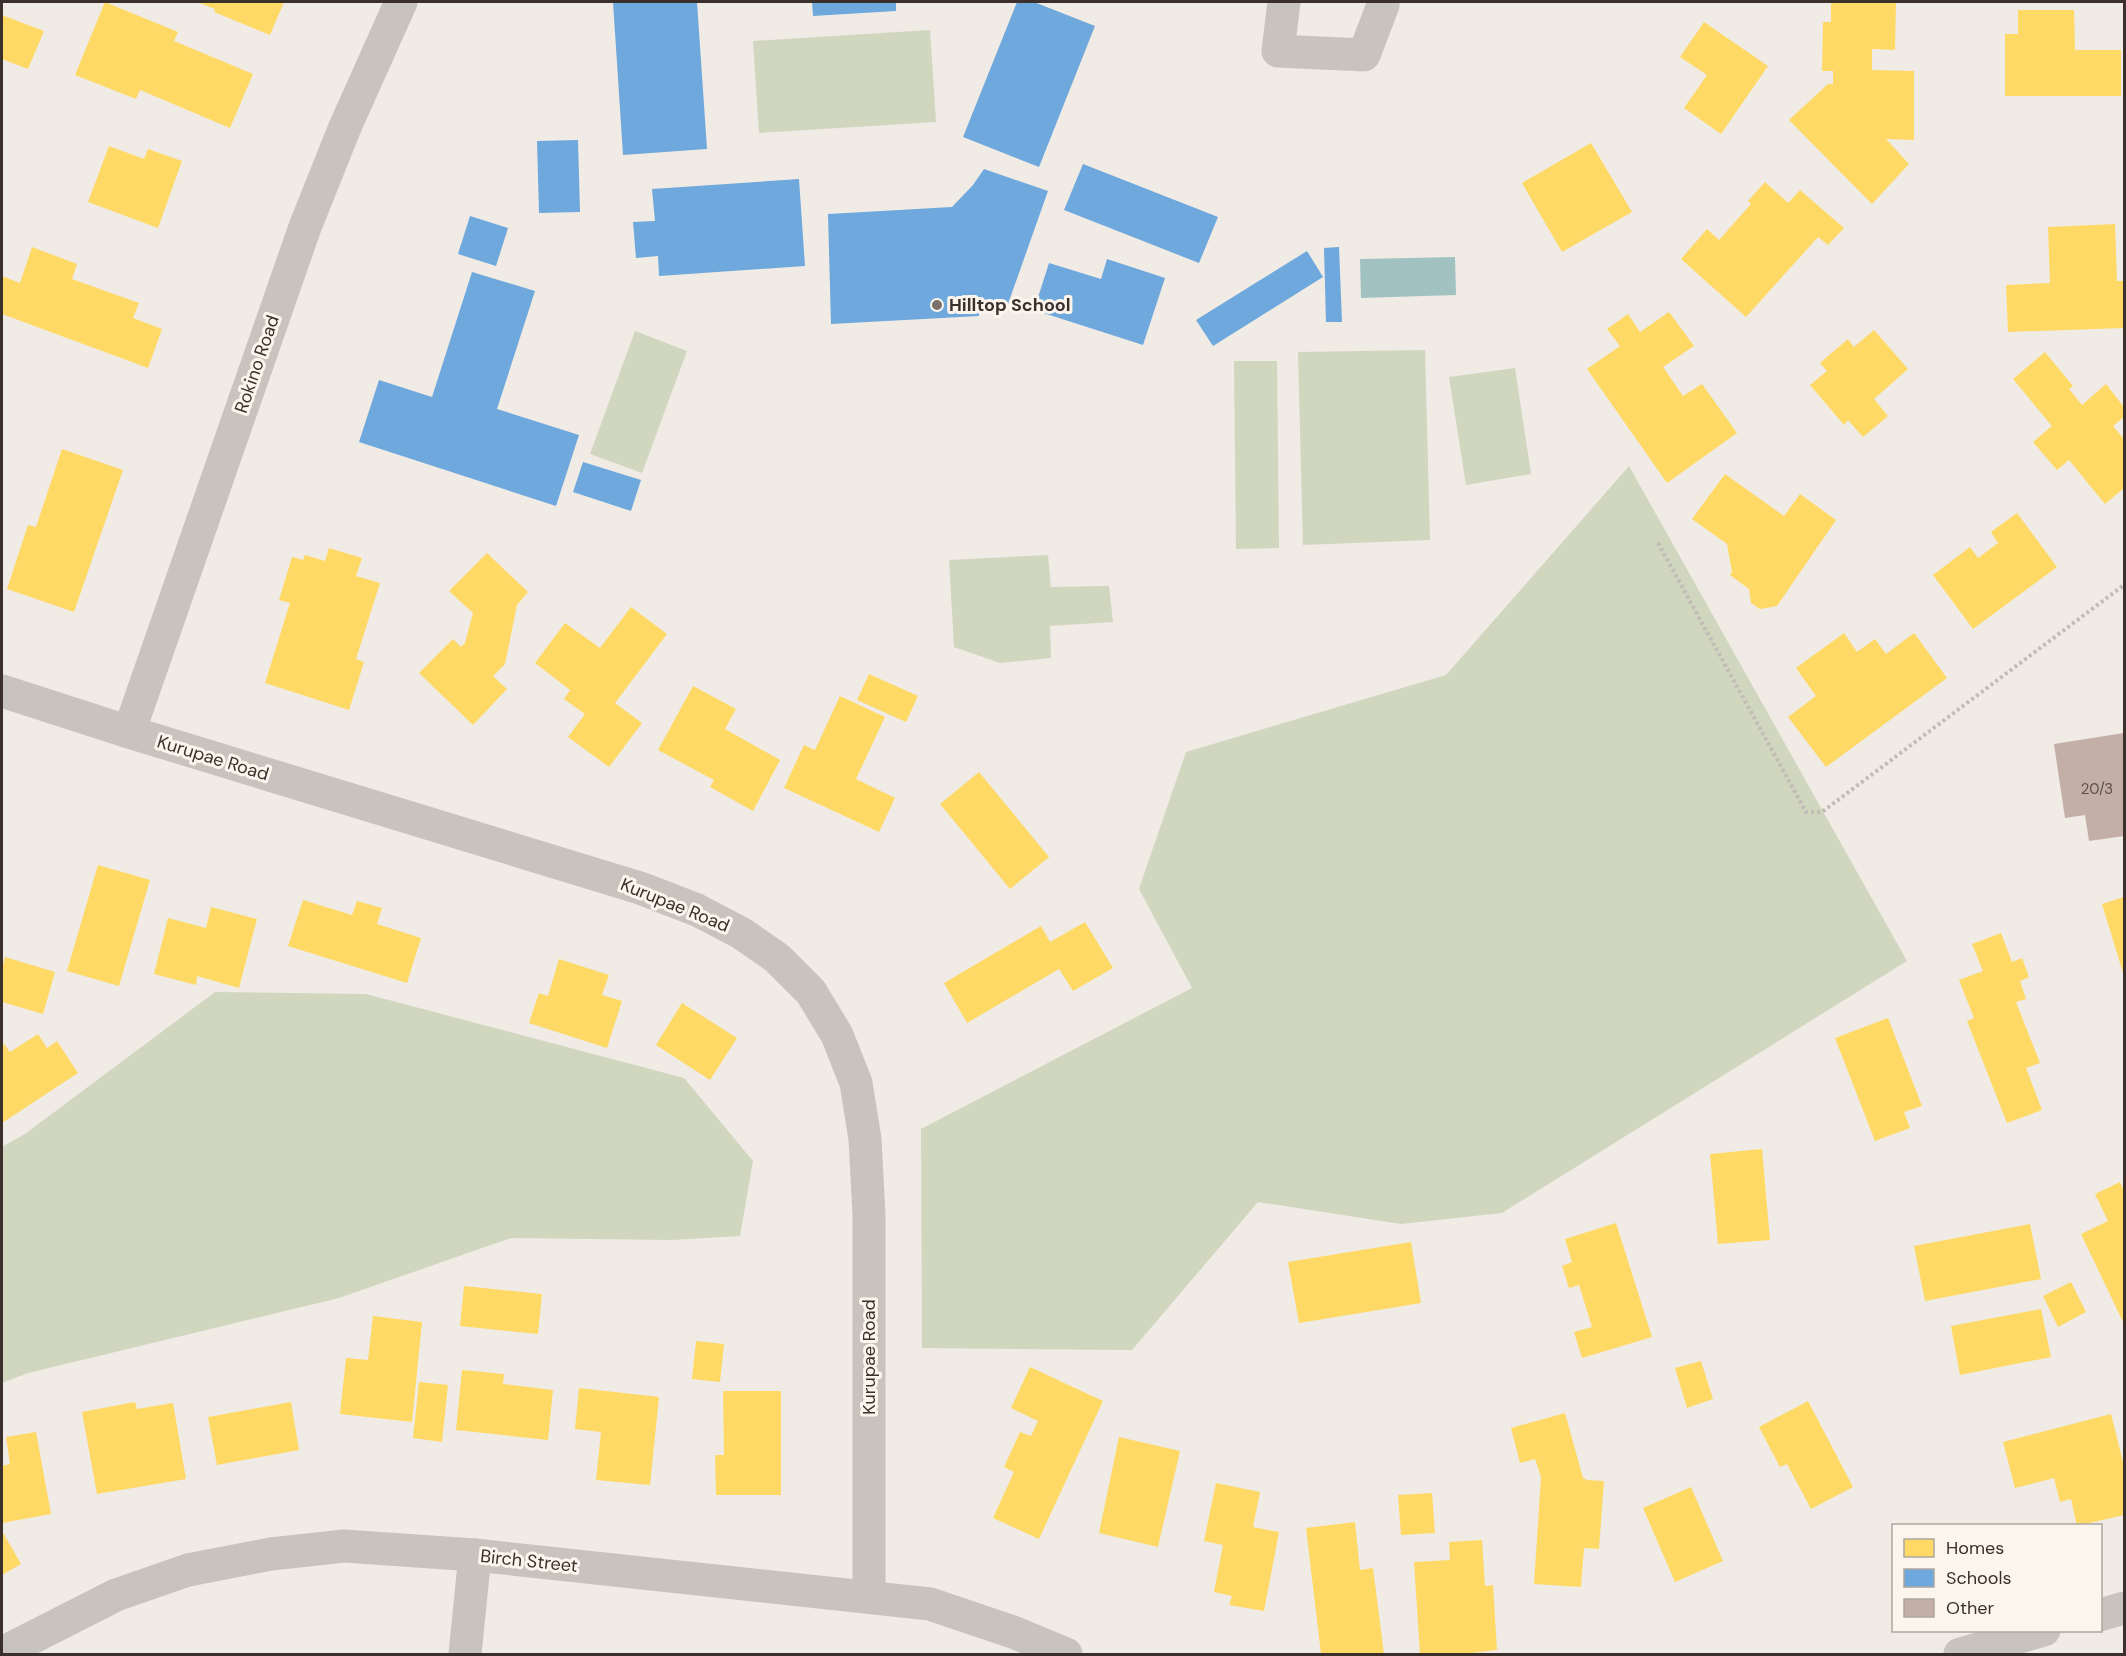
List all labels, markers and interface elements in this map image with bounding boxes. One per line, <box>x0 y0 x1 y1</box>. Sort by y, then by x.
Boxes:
place label: Hilltop School <box>949 293 1071 317</box>
marker: Hilltop School <box>930 298 944 312</box>
street label: Rokino Road <box>229 312 285 416</box>
street label: Kurupae Road <box>154 730 272 786</box>
house number: 20/3 <box>2081 779 2113 799</box>
street label: Kurupae Road <box>617 872 733 938</box>
street label: Kurupae Road <box>857 1299 881 1415</box>
legend <box>1892 1524 2102 1632</box>
text: Homes <box>1946 1536 2004 1560</box>
street label: Birch Street <box>479 1544 579 1578</box>
text: Schools <box>1946 1566 2011 1590</box>
text: Other <box>1946 1596 1995 1620</box>

